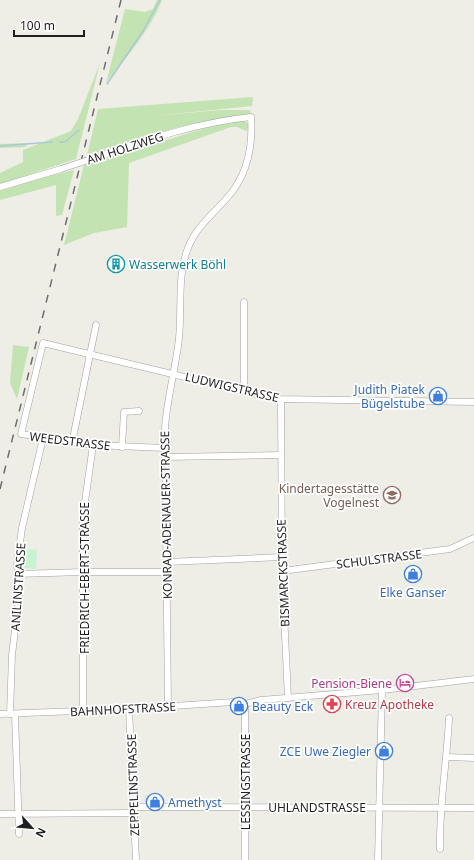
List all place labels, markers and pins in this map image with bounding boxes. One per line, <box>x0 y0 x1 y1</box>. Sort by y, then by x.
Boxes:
building icon: Wasserwerk Böhl <box>106 254 126 274</box>
place label: Wasserwerk Böhl <box>129 256 226 273</box>
place label: Judith Piatek Bügelstube <box>353 381 426 412</box>
shop icon: Judith Piatek Bügelstube <box>428 386 448 406</box>
place label: Kindertagesstätte Vogelnest <box>279 480 380 511</box>
school or university icon: Kindertagesstätte Vogelnest <box>382 485 402 505</box>
shop icon: Elke Ganser <box>403 564 423 584</box>
place label: Elke Ganser <box>380 584 446 601</box>
hotel icon: Pension-Biene <box>395 673 415 693</box>
place label: Pension-Biene <box>311 675 392 692</box>
pharmacy icon: Kreuz Apotheke <box>322 694 342 714</box>
shop icon: Beauty Eck <box>229 696 249 716</box>
place label: Kreuz Apotheke <box>345 696 434 713</box>
place label: Beauty Eck <box>252 698 314 715</box>
shop icon: ZCE Uwe Ziegler <box>374 741 394 761</box>
place label: ZCE Uwe Ziegler <box>280 743 371 760</box>
shop icon: Amethyst <box>145 792 165 812</box>
place label: Amethyst <box>168 794 222 811</box>

